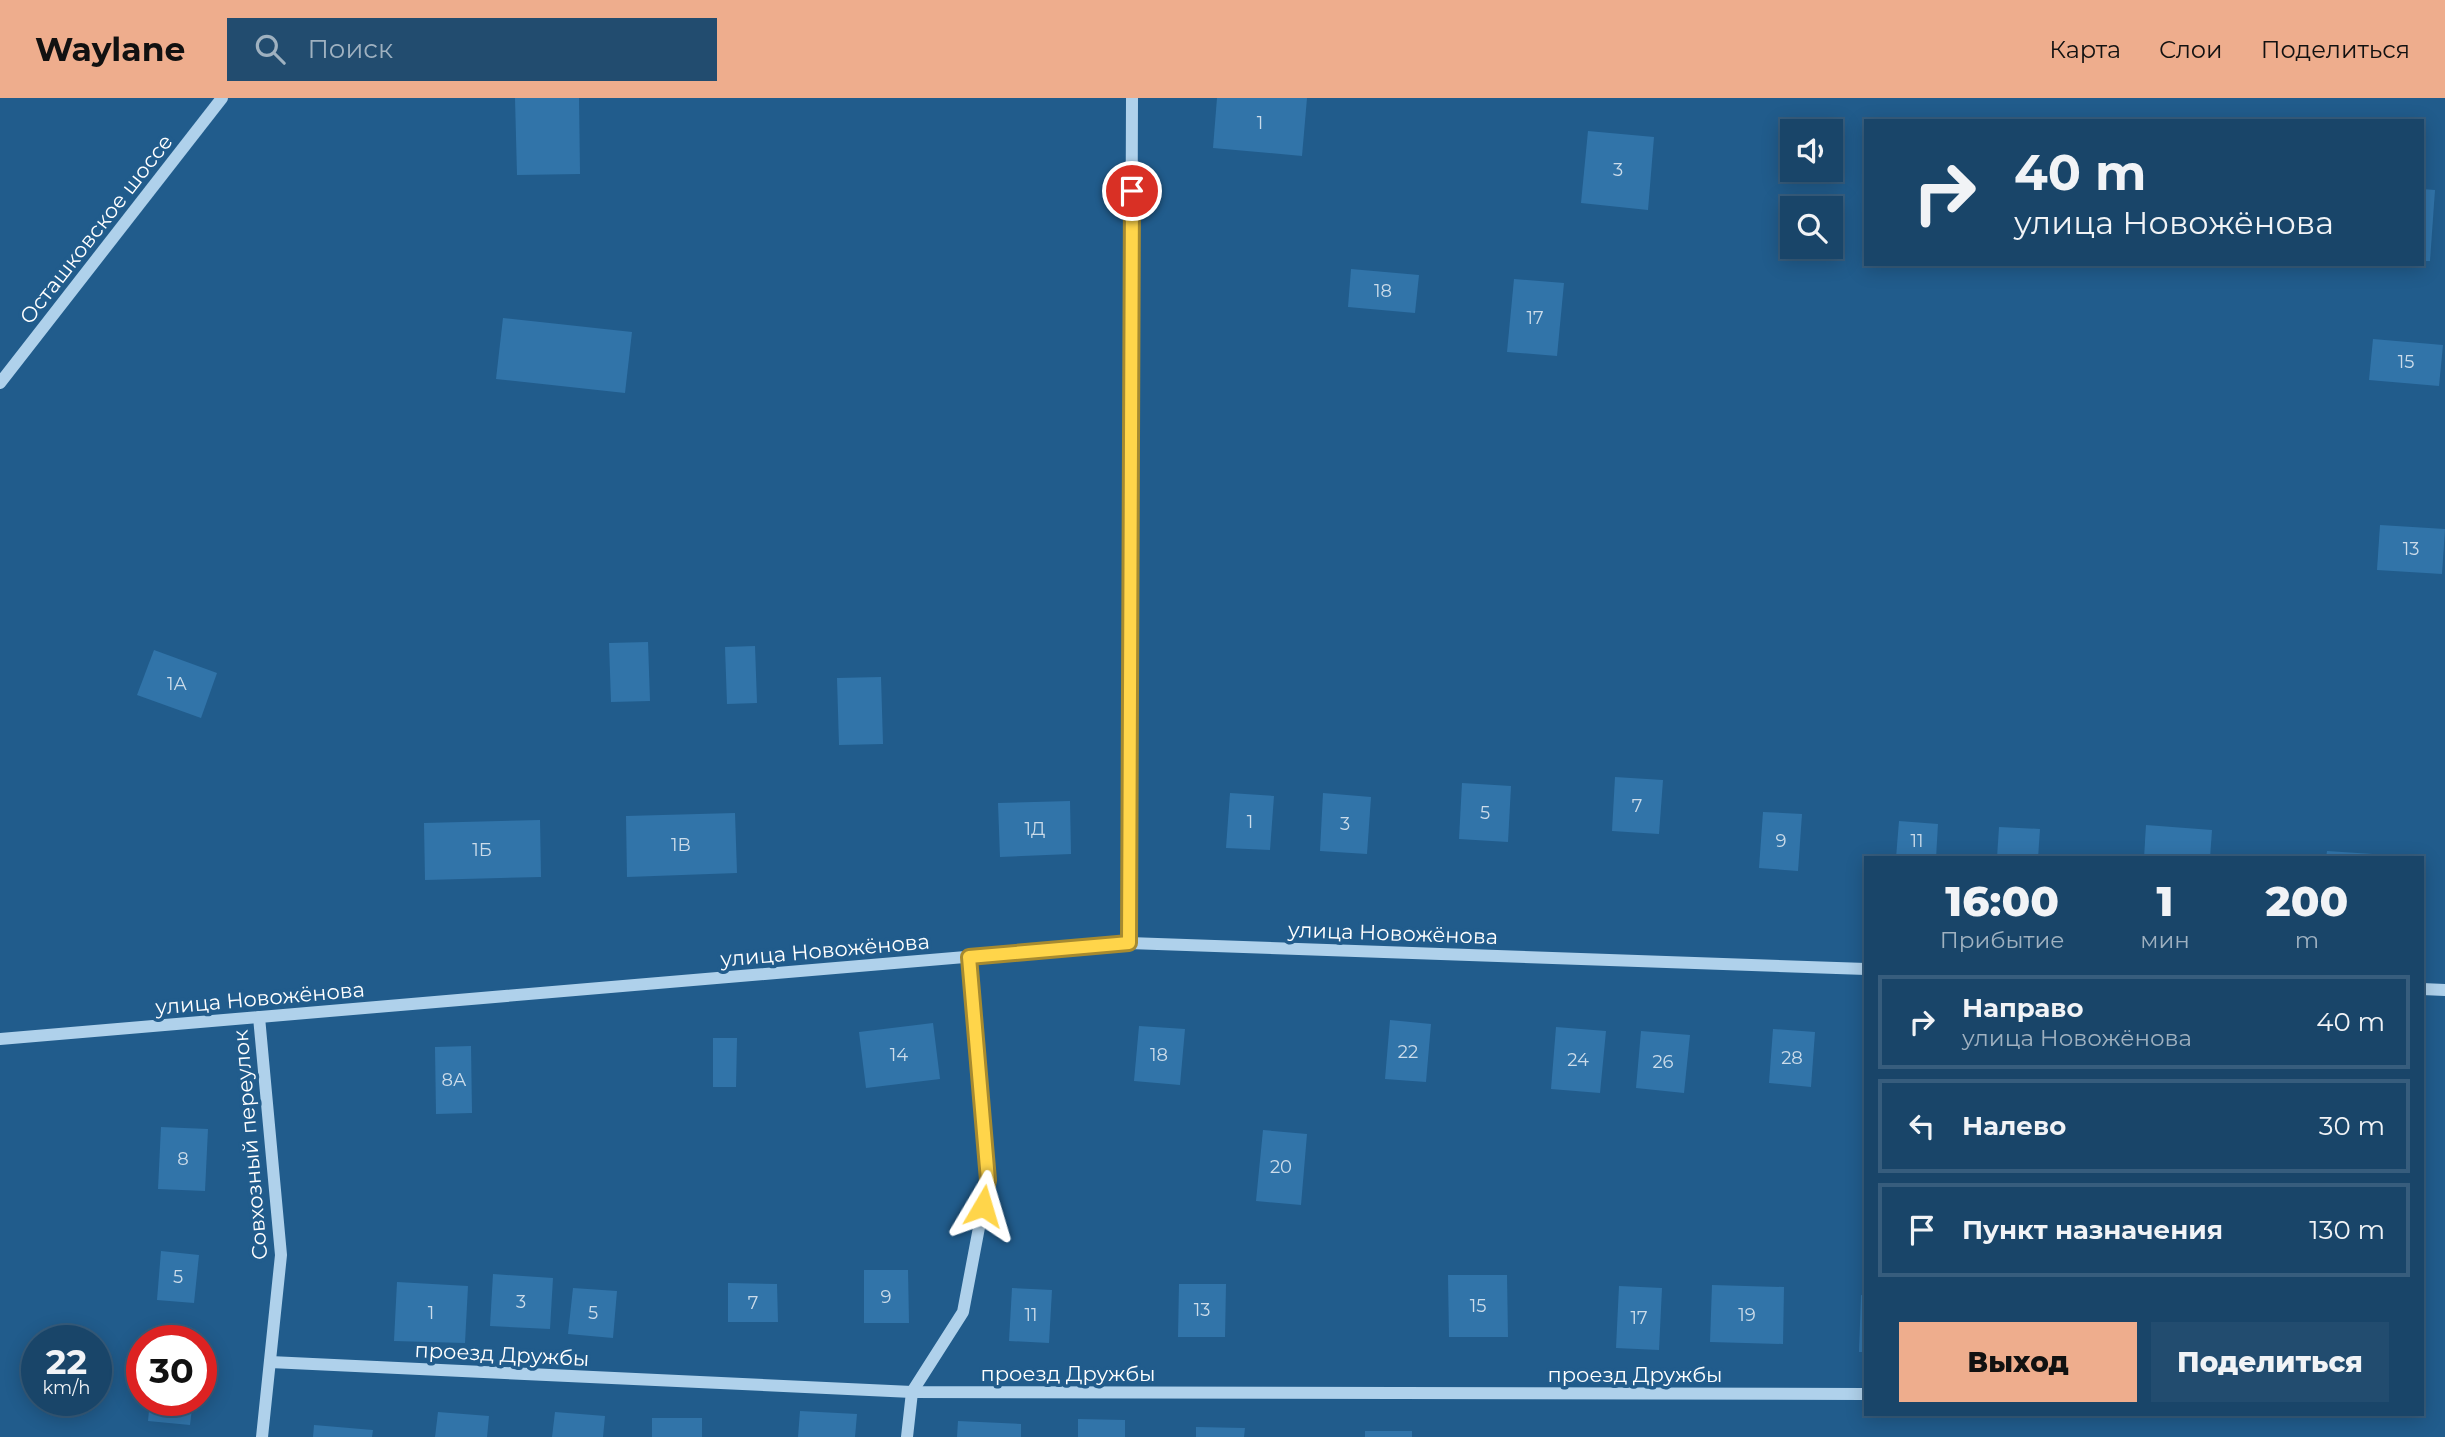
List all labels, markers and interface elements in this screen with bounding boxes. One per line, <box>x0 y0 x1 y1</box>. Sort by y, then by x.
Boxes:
search box <box>227 18 717 81</box>
text: Waylane <box>35 29 185 69</box>
icon: search <box>251 30 289 68</box>
text: Поиск <box>307 33 393 65</box>
text: Карта <box>2049 35 2121 64</box>
text: Слои <box>2159 35 2223 64</box>
text: Поделиться <box>2261 35 2410 64</box>
house number: 1 <box>1257 112 1263 134</box>
map controls <box>1780 119 1843 259</box>
button: sound <box>1780 119 1843 182</box>
street label: Осташковское шоссе <box>14 129 178 329</box>
text: 40 m <box>2014 143 2146 202</box>
icon: right <box>1899 147 1990 238</box>
house number: 3 <box>1613 159 1623 181</box>
pin <box>1102 161 1162 221</box>
icon: arrive <box>1113 172 1151 210</box>
button: search <box>1780 196 1843 259</box>
text: улица Новожёнова <box>2014 203 2334 242</box>
house number: 18 <box>1374 280 1392 302</box>
house number: 17 <box>1526 307 1544 329</box>
house number: 15 <box>2398 351 2414 373</box>
house number: 13 <box>2403 538 2419 560</box>
house number: 1А <box>167 673 188 695</box>
house number: 7 <box>1632 795 1642 817</box>
house number: 5 <box>1480 802 1490 824</box>
house number: 1 <box>1247 811 1253 833</box>
house number: 3 <box>1340 813 1350 835</box>
house number: 1Д <box>1025 818 1045 840</box>
house number: 9 <box>1776 830 1787 852</box>
house number: 11 <box>1911 830 1924 852</box>
house number: 1В <box>671 834 691 856</box>
house number: 1Б <box>472 839 492 861</box>
text: 16:00 <box>1945 875 2059 927</box>
text: 1 <box>2156 875 2173 927</box>
text: 200 <box>2266 875 2348 927</box>
street label: улица Новожёнова <box>1287 917 1498 949</box>
text: Прибытие <box>1940 926 2064 954</box>
text: мин <box>2140 926 2190 954</box>
text: m <box>2295 926 2319 954</box>
street label: улица Новожёнова <box>718 928 931 972</box>
street label: улица Новожёнова <box>153 976 366 1020</box>
text: Направо <box>1962 992 2083 1024</box>
icon: right <box>1903 1003 1941 1041</box>
text: 40 m <box>2316 1006 2385 1038</box>
text: улица Новожёнова <box>1962 1024 2192 1052</box>
street label: Совхозный переулок <box>227 1029 273 1261</box>
house number: 22 <box>1398 1041 1418 1063</box>
house number: 14 <box>890 1044 908 1066</box>
house number: 18 <box>1150 1044 1168 1066</box>
house number: 28 <box>1781 1047 1803 1069</box>
house number: 24 <box>1567 1049 1589 1071</box>
house number: 26 <box>1652 1051 1674 1073</box>
house number: 8А <box>442 1069 467 1091</box>
icon: left <box>1903 1107 1941 1145</box>
text: Налево <box>1962 1110 2066 1142</box>
text: 30 m <box>2319 1110 2385 1142</box>
house number: 8 <box>177 1148 189 1170</box>
house number: 20 <box>1270 1156 1292 1178</box>
position arrow <box>946 1169 1020 1243</box>
icon: arrive <box>1903 1211 1941 1249</box>
text: Пункт назначения <box>1962 1214 2223 1246</box>
text: 130 m <box>2309 1214 2385 1246</box>
house number: 5 <box>173 1266 183 1288</box>
house number: 9 <box>881 1286 892 1308</box>
house number: 3 <box>516 1291 526 1313</box>
house number: 7 <box>748 1292 758 1314</box>
house number: 15 <box>1470 1295 1486 1317</box>
house number: 13 <box>1194 1299 1210 1321</box>
house number: 1 <box>428 1302 434 1324</box>
house number: 5 <box>588 1302 598 1324</box>
house number: 11 <box>1025 1304 1038 1326</box>
house number: 19 <box>1738 1304 1756 1326</box>
house number: 17 <box>1630 1307 1648 1329</box>
button: Выход <box>1899 1322 2137 1402</box>
button: Поделиться <box>2151 1322 2389 1402</box>
speed limit sign: 30 <box>126 1325 217 1416</box>
street label: проезд Дружбы <box>414 1337 590 1371</box>
text: 22 <box>46 1340 87 1383</box>
street label: проезд Дружбы <box>981 1361 1155 1386</box>
street label: проезд Дружбы <box>1548 1362 1722 1387</box>
text: km/h <box>42 1377 91 1399</box>

